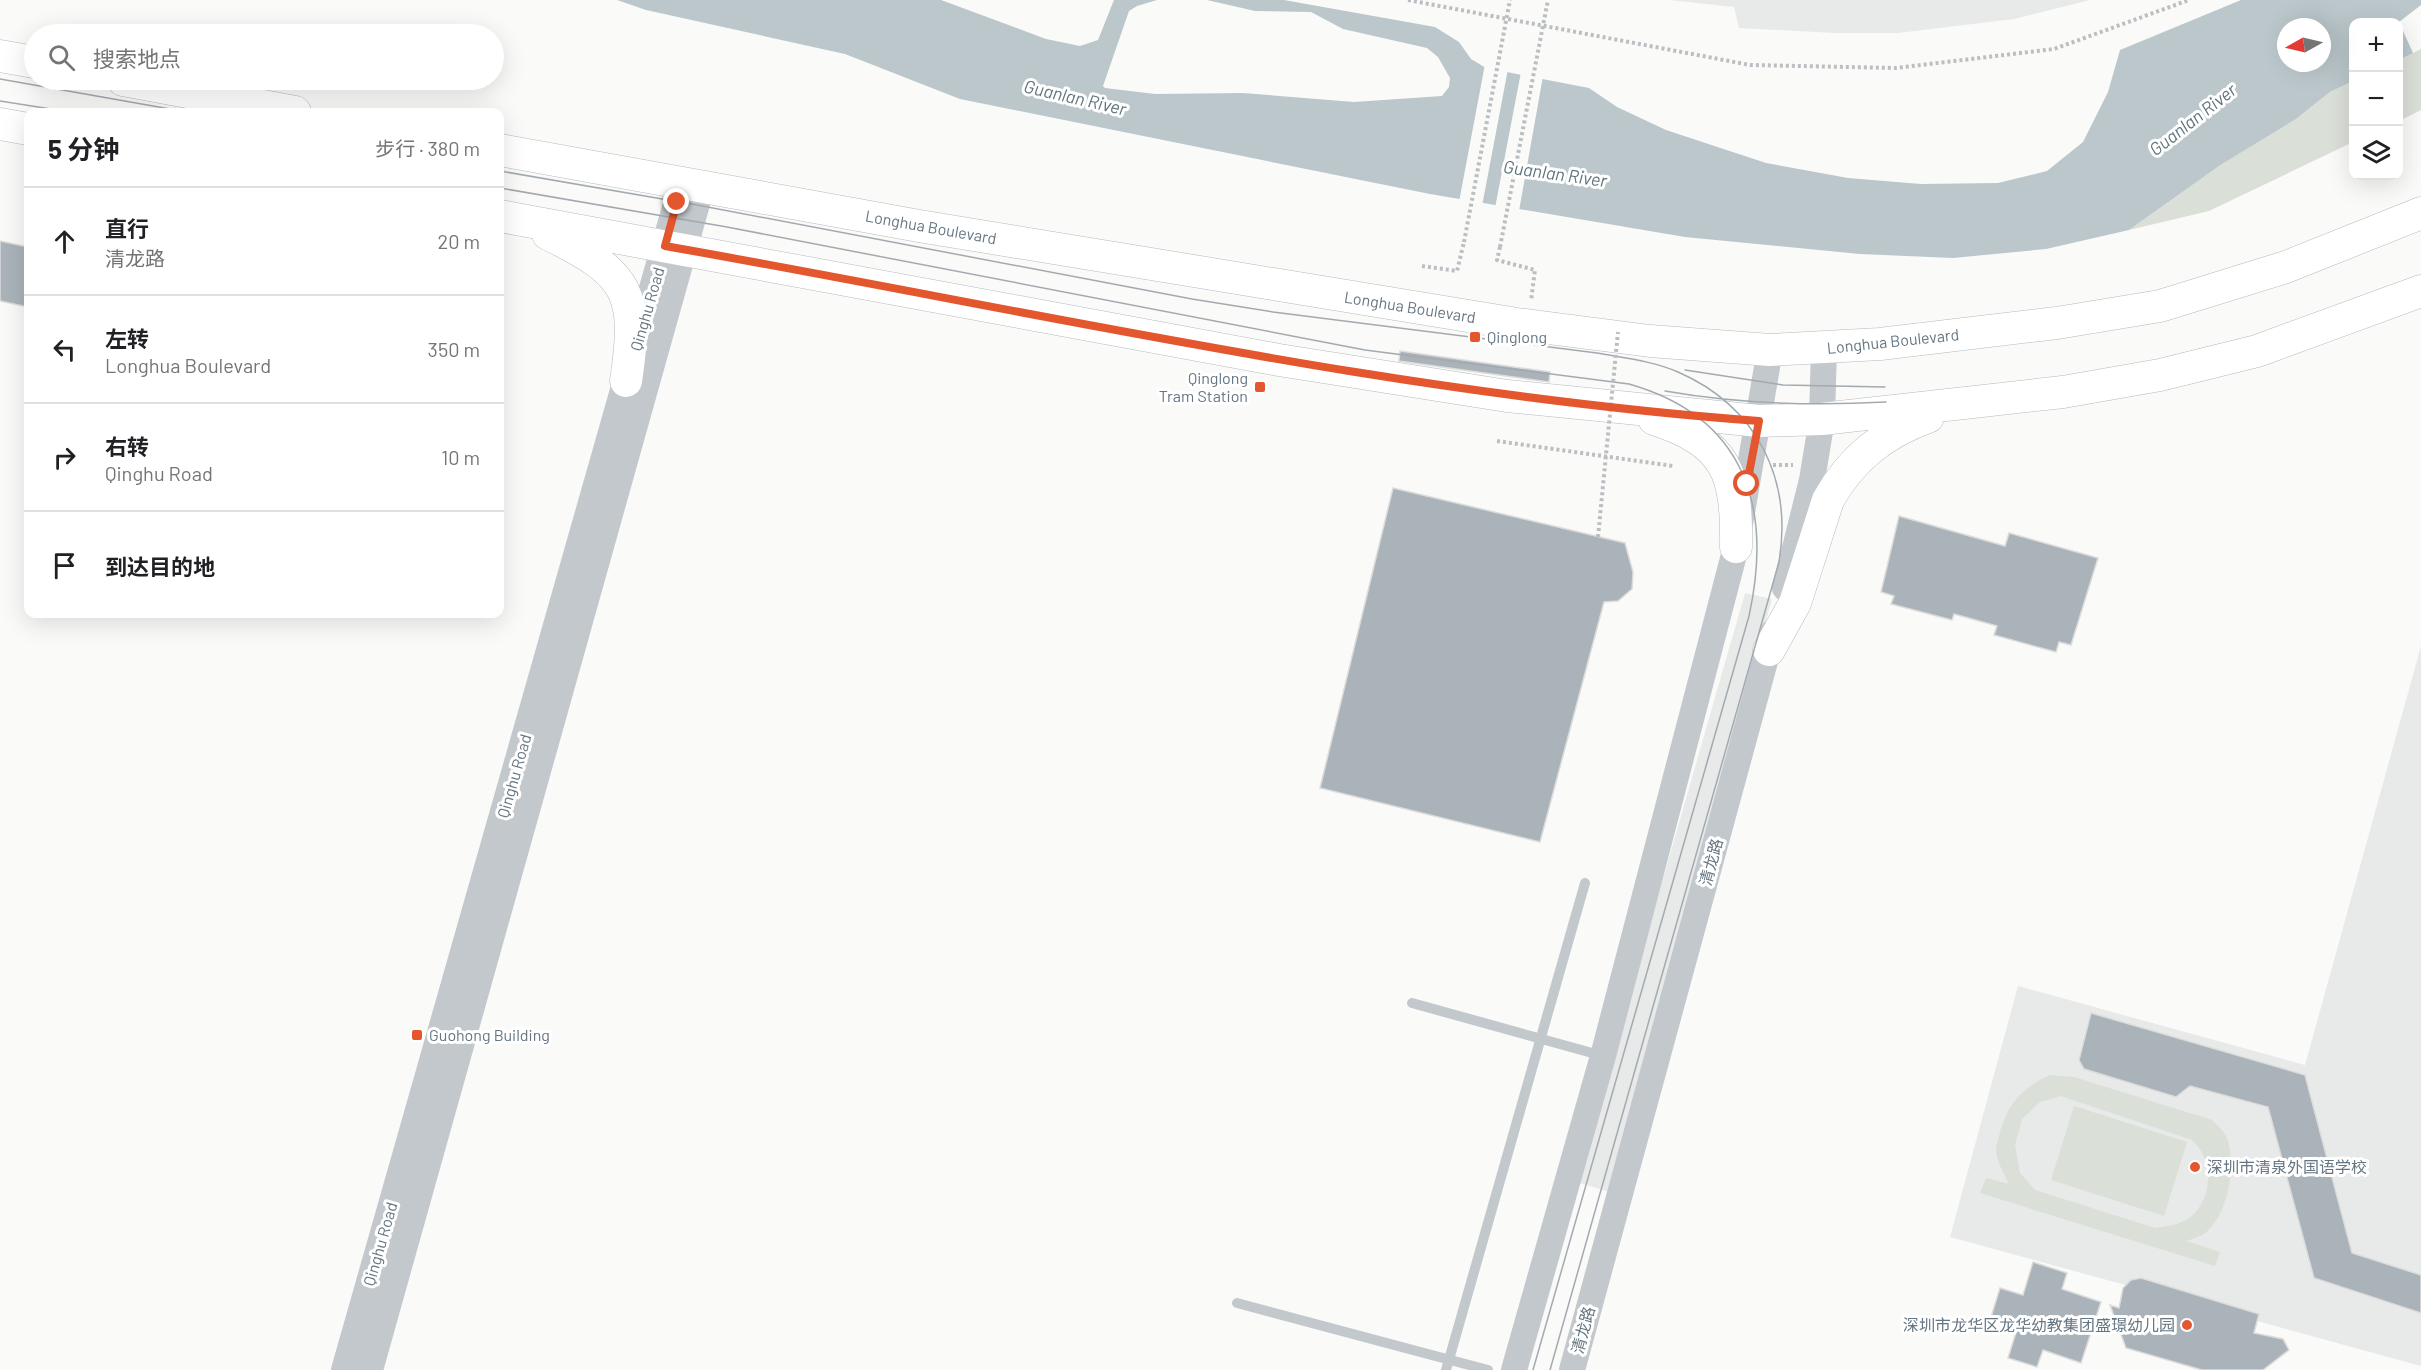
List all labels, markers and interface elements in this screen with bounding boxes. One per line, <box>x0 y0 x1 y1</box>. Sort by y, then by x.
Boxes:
north arrow <box>2277 18 2331 72</box>
map controls <box>2349 18 2403 180</box>
button: + <box>2349 18 2403 72</box>
search box <box>24 24 504 90</box>
icon: search <box>45 41 78 74</box>
text: 搜索地点 <box>93 45 181 71</box>
button: − <box>2349 72 2403 126</box>
water label: Guanlan River <box>1022 75 1129 120</box>
water label: Guanlan River <box>2145 78 2241 160</box>
button: layers <box>2349 126 2403 180</box>
text: 5 分钟 <box>48 133 119 164</box>
text: 步行 · 380 m <box>375 136 480 160</box>
water label: Guanlan River <box>1502 155 1609 191</box>
route end <box>663 188 689 214</box>
street label: Longhua Boulevard <box>864 206 998 247</box>
text: 直行 <box>105 215 149 241</box>
icon: ahead <box>48 225 81 258</box>
text: 20 m <box>437 229 480 253</box>
text: 清龙路 <box>105 246 165 270</box>
street label: Qinghu Road <box>625 265 668 353</box>
street label: Longhua Boulevard <box>1343 287 1477 326</box>
street label: Longhua Boulevard <box>1826 324 1960 357</box>
text: 左转 <box>105 325 149 351</box>
place label: Qinglong <box>1487 327 1547 346</box>
marker: Qinglong <box>1468 330 1482 344</box>
icon: left <box>48 333 81 366</box>
text: 350 m <box>428 337 480 361</box>
text: Longhua Boulevard <box>105 353 271 377</box>
place label: Qinglong Tram Station <box>1159 368 1248 405</box>
marker: Qinglong Tram Station <box>1253 380 1267 394</box>
text: 右转 <box>105 433 149 459</box>
icon: right <box>48 441 81 474</box>
text: 10 m <box>441 445 480 469</box>
text: Qinghu Road <box>105 461 213 485</box>
route start <box>1733 470 1759 496</box>
icon: arrive <box>48 549 81 582</box>
text: 到达目的地 <box>105 553 215 579</box>
street label: Qinghu Road <box>492 732 535 820</box>
street label: 清龙路 <box>1695 836 1726 888</box>
place label: Guohong Building <box>429 1025 550 1044</box>
marker: Guohong Building <box>410 1028 424 1042</box>
place label: 深圳市清泉外国语学校 <box>2207 1157 2367 1176</box>
marker: 深圳市清泉外国语学校 <box>2188 1160 2202 1174</box>
street label: Qinghu Road <box>358 1200 401 1288</box>
street label: 清龙路 <box>1567 1304 1598 1356</box>
place label: 深圳市龙华区龙华幼教集团盛璟幼儿园 <box>1903 1315 2175 1334</box>
marker: 深圳市龙华区龙华幼教集团盛璟幼儿园 <box>2180 1318 2194 1332</box>

